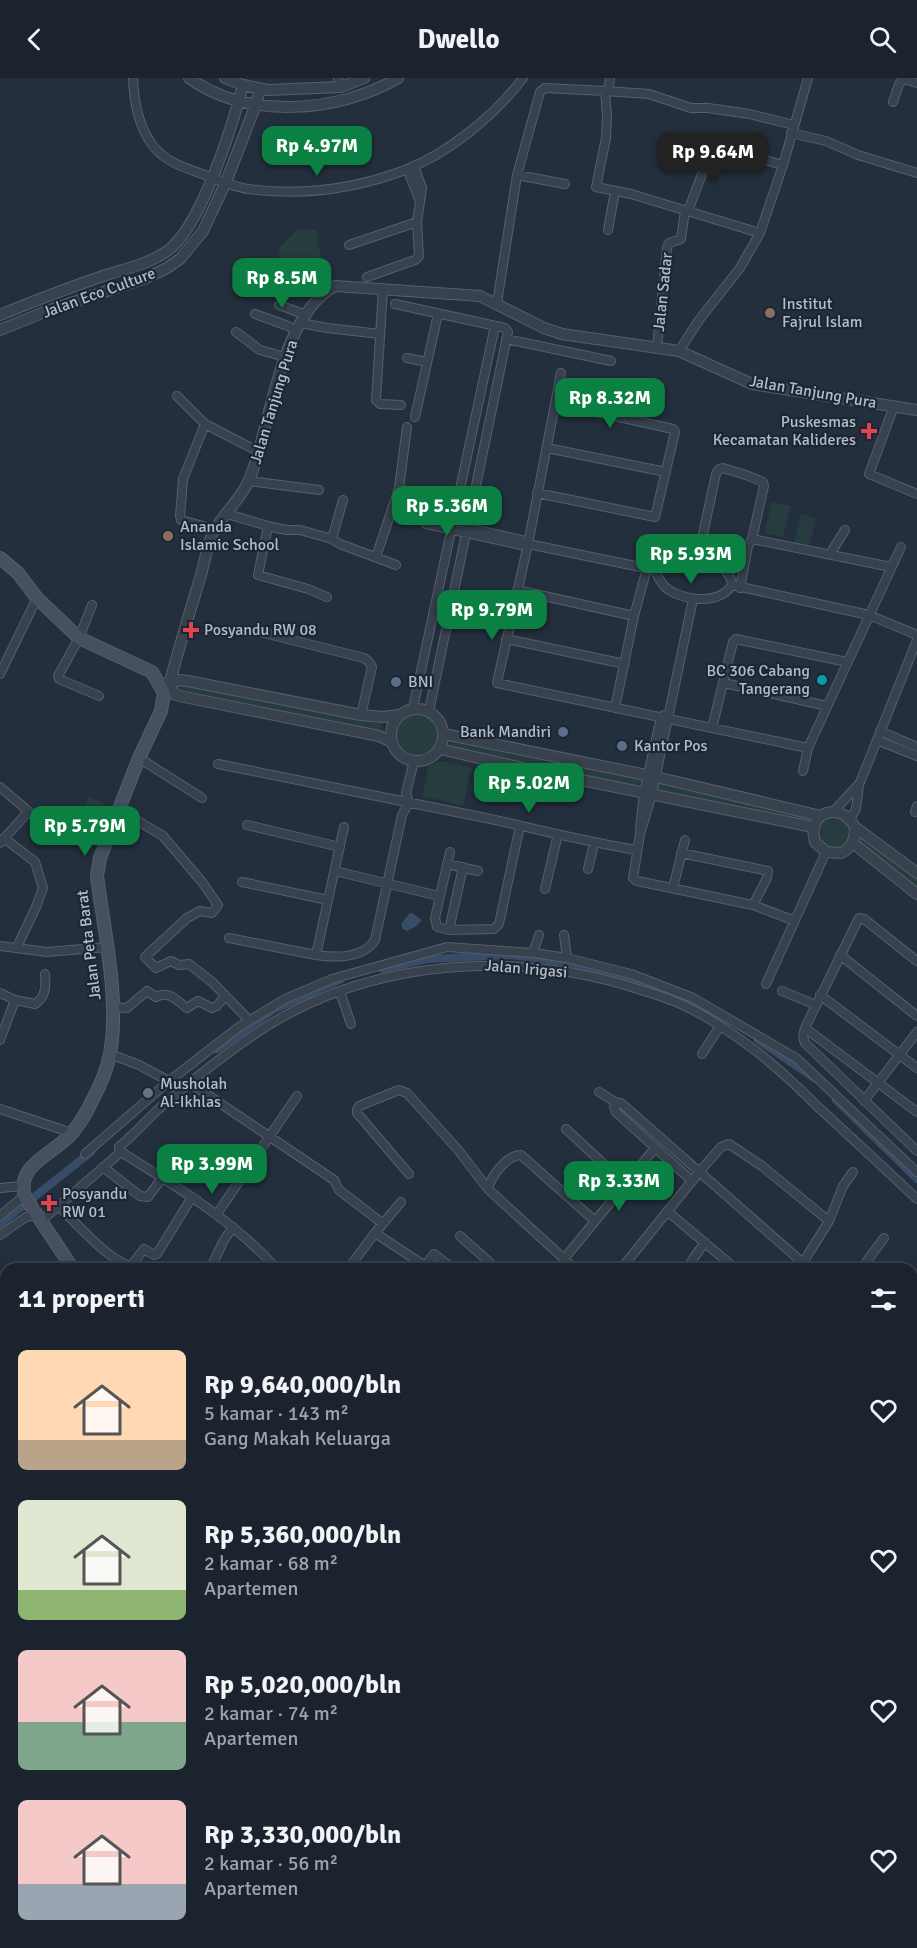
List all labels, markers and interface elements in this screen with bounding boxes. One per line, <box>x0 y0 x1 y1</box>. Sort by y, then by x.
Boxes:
icon: back <box>18 23 51 56</box>
text: Dwello <box>417 23 500 56</box>
icon: search <box>866 23 899 56</box>
pin: Rp 4.97M <box>255 126 379 177</box>
pin: Rp 9.64M <box>651 132 775 183</box>
text: Rp 4.97M <box>276 133 358 158</box>
text: Rp 9.64M <box>672 139 754 164</box>
street label: Jalan Sadar <box>649 251 677 333</box>
pin: Rp 8.5M <box>227 258 337 309</box>
street label: Jalan Eco Culture <box>40 263 158 323</box>
text: Rp 8.5M <box>246 265 318 290</box>
place label: Institut Fajrul Islam <box>782 294 863 332</box>
marker: Institut Fajrul Islam <box>763 306 777 320</box>
street label: Jalan Tanjung Pura <box>246 337 302 467</box>
street label: Jalan Tanjung Pura <box>748 371 878 413</box>
pin: Rp 8.32M <box>548 378 672 429</box>
text: Rp 8.32M <box>569 385 651 410</box>
place label: Puskesmas Kecamatan Kalideres <box>713 412 856 450</box>
marker: Puskesmas Kecamatan Kalideres <box>860 422 878 440</box>
pin: Rp 5.36M <box>385 486 509 537</box>
text: Rp 5.36M <box>406 493 488 518</box>
place label: Ananda Islamic School <box>180 517 279 555</box>
marker: Ananda Islamic School <box>161 529 175 543</box>
pin: Rp 5.93M <box>629 534 753 585</box>
text: Rp 5.93M <box>650 541 732 566</box>
pin: Rp 9.79M <box>430 590 554 641</box>
text: Rp 9.79M <box>451 597 533 622</box>
place label: Posyandu RW 08 <box>204 620 317 640</box>
marker: Posyandu RW 08 <box>182 621 200 639</box>
place label: BC 306 Cabang Tangerang <box>706 661 810 699</box>
place label: BNI <box>408 672 433 692</box>
marker: BC 306 Cabang Tangerang <box>815 673 829 687</box>
marker: BNI <box>389 675 403 689</box>
place label: Bank Mandiri <box>460 722 551 742</box>
marker: Bank Mandiri <box>556 725 570 739</box>
place label: Kantor Pos <box>634 736 708 756</box>
marker: Kantor Pos <box>615 739 629 753</box>
pin: Rp 5.02M <box>467 763 591 814</box>
text: Rp 5.02M <box>488 770 570 795</box>
pin: Rp 5.79M <box>23 806 147 857</box>
text: Rp 5.79M <box>44 813 126 838</box>
street label: Jalan Peta Barat <box>72 888 106 1001</box>
street label: Jalan Irigasi <box>484 955 568 983</box>
place label: Musholah Al-Ikhlas <box>160 1074 227 1112</box>
marker: Musholah Al-Ikhlas <box>141 1086 155 1100</box>
pin: Rp 3.99M <box>150 1144 274 1195</box>
text: Rp 3.99M <box>171 1151 253 1176</box>
pin: Rp 3.33M <box>557 1161 681 1212</box>
text: Rp 3.33M <box>578 1168 660 1193</box>
place label: Posyandu RW 01 <box>62 1184 127 1222</box>
marker: Posyandu RW 01 <box>40 1194 58 1212</box>
text: 11 properti <box>18 1283 145 1315</box>
icon: filters <box>867 1283 900 1316</box>
text: Rp 9,640,000/bln <box>204 1369 401 1401</box>
icon: home <box>66 1374 138 1446</box>
icon: heart <box>867 1394 900 1427</box>
text: 5 kamar · 143 m² <box>204 1401 349 1426</box>
text: Gang Makah Keluarga <box>204 1426 391 1451</box>
text: Rp 5,360,000/bln <box>204 1519 401 1551</box>
icon: home <box>66 1524 138 1596</box>
icon: heart <box>867 1544 900 1577</box>
text: 2 kamar · 68 m² <box>204 1551 338 1576</box>
text: Apartemen <box>204 1576 298 1601</box>
text: Rp 5,020,000/bln <box>204 1669 401 1701</box>
icon: home <box>66 1674 138 1746</box>
icon: heart <box>867 1694 900 1727</box>
text: 2 kamar · 74 m² <box>204 1701 338 1726</box>
text: Apartemen <box>204 1726 298 1751</box>
text: Rp 3,330,000/bln <box>204 1819 401 1851</box>
icon: home <box>66 1824 138 1896</box>
icon: heart <box>867 1844 900 1877</box>
text: 2 kamar · 56 m² <box>204 1851 338 1876</box>
text: Apartemen <box>204 1876 298 1901</box>

